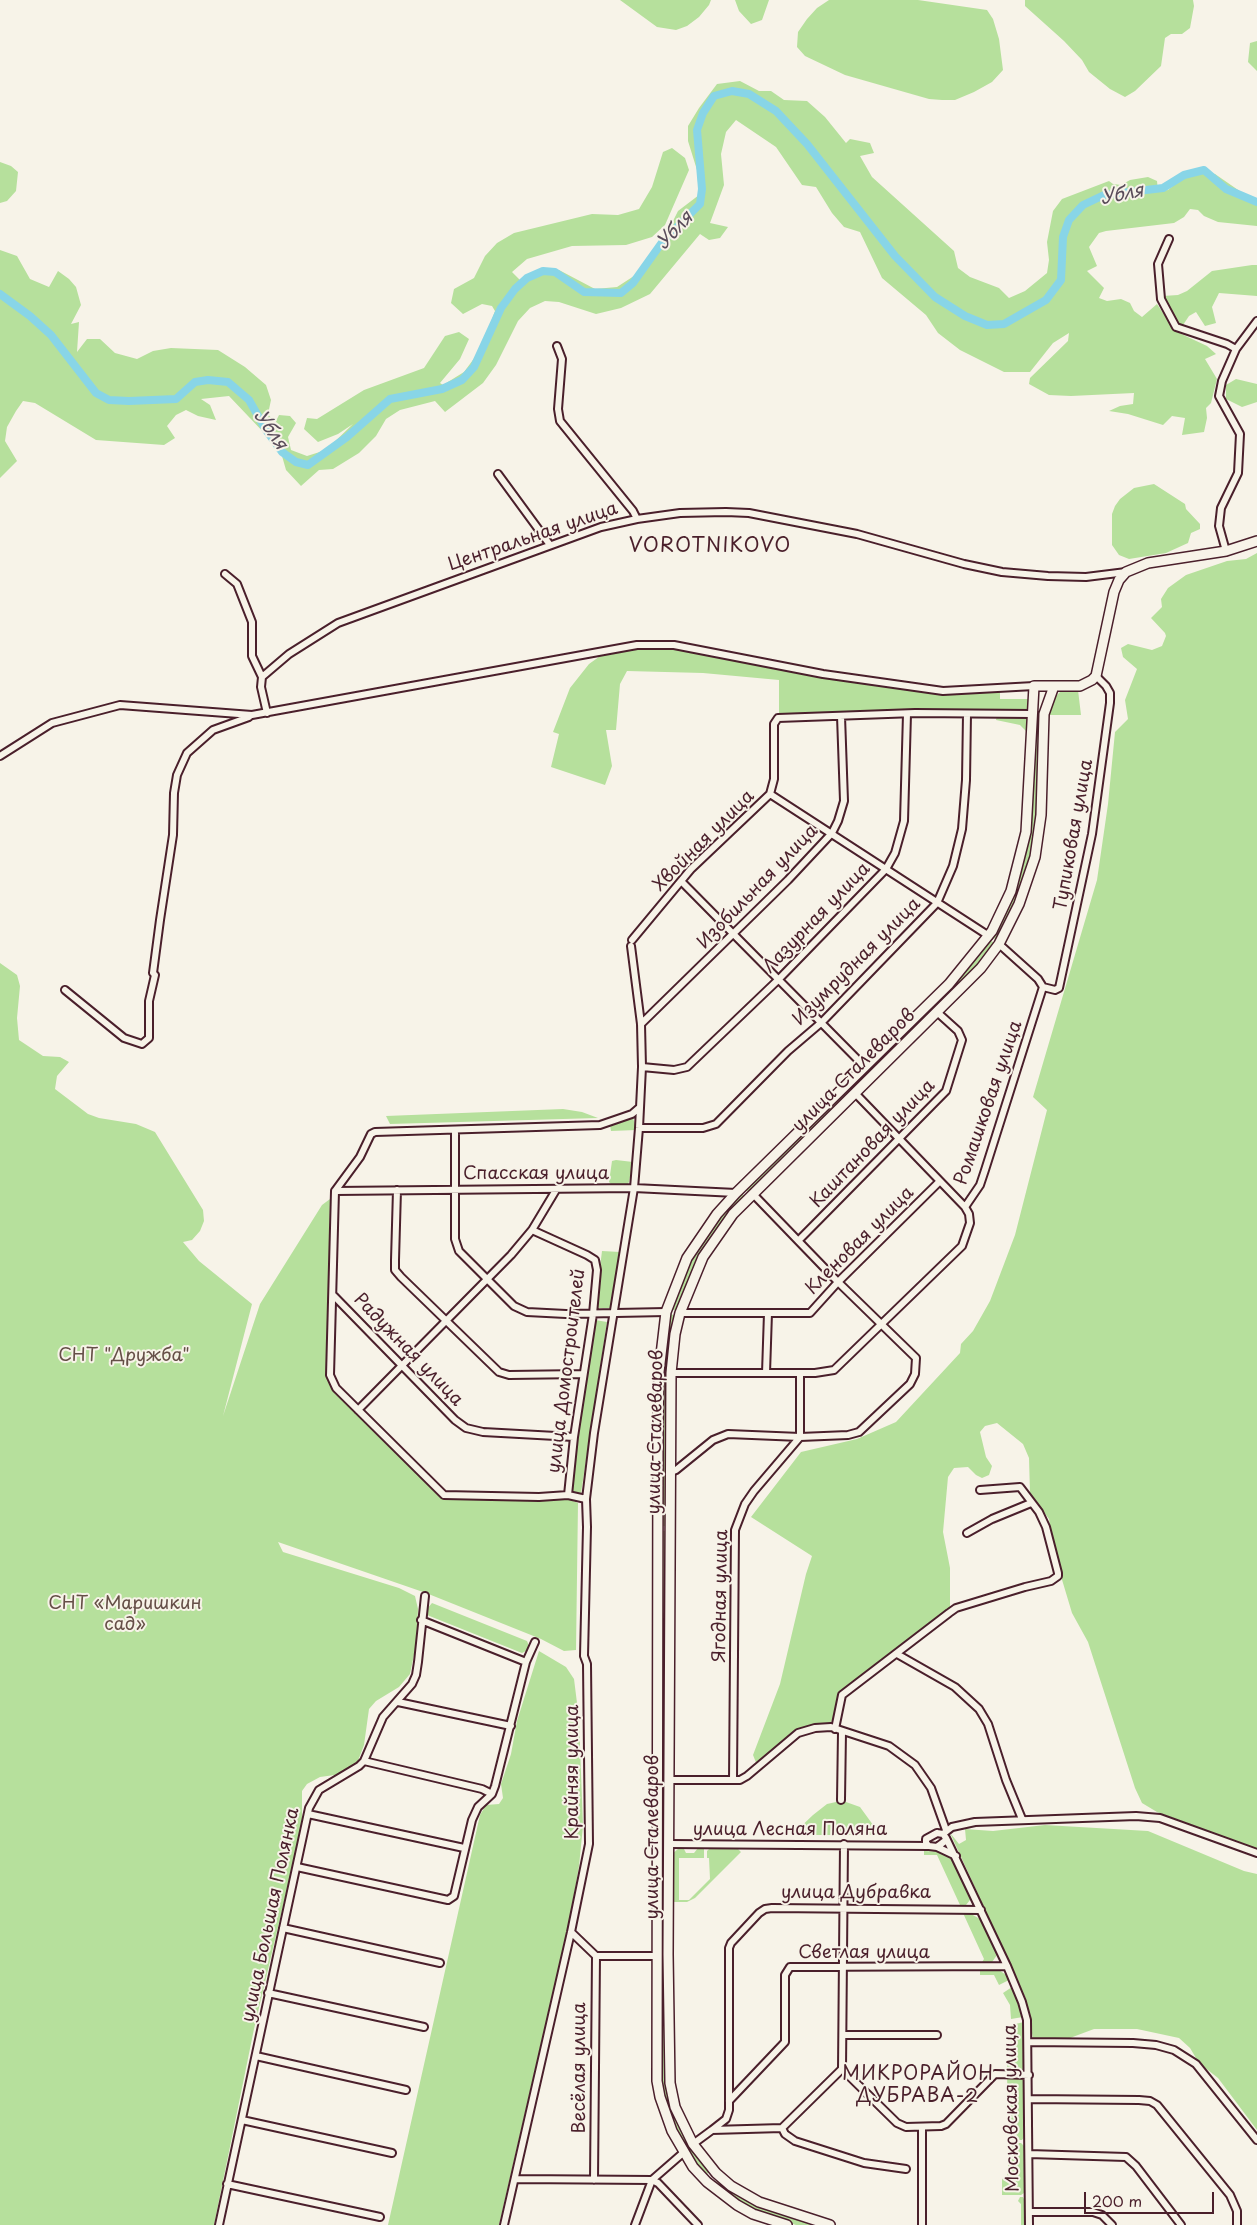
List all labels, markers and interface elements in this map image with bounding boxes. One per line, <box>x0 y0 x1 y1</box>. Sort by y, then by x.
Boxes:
water label: Убля <box>1098 180 1146 210</box>
water label: Убля <box>652 207 698 255</box>
water label: Убля <box>248 406 292 454</box>
street label: Центральная улица <box>445 498 621 576</box>
district label: VOROTNIKOVO <box>628 534 792 558</box>
street label: Тупиковая улица <box>1050 758 1098 912</box>
street label: Хвойная улица <box>649 786 759 896</box>
street label: Изобильная улица <box>693 820 823 954</box>
street label: Лазурная улица <box>759 858 875 978</box>
street label: Изумрудная улица <box>789 894 925 1030</box>
street label: улица Сталеваров <box>788 1005 920 1137</box>
street label: Ромашковая улица <box>951 1018 1027 1188</box>
street label: Каштановая улица <box>806 1075 940 1213</box>
street label: Спасская улица <box>463 1163 609 1185</box>
street label: Кленовая улица <box>801 1182 919 1300</box>
street label: улица Домостроителей <box>544 1267 590 1475</box>
street label: Радужная улица <box>349 1289 467 1411</box>
park label: СНТ "Дружба" <box>58 1345 190 1367</box>
street label: улица Сталеваров <box>644 1349 668 1515</box>
street label: Ягодная улица <box>709 1530 733 1662</box>
park label: СНТ «Маришкин сад» <box>48 1593 202 1636</box>
street label: Крайняя улица <box>562 1705 584 1839</box>
street label: улица Сталеваров <box>642 1755 664 1919</box>
street label: улица Большая Полянка <box>238 1806 304 2024</box>
street label: улица Лесная Поляна <box>693 1819 887 1841</box>
street label: улица Дубравка <box>781 1882 931 1904</box>
street label: Светлая улица <box>798 1942 930 1964</box>
street label: Весёлая улица <box>569 2003 591 2133</box>
street label: Московская улица <box>1000 2024 1024 2192</box>
district label: МИКРОРАЙОН ДУБРАВА-2 <box>840 2064 996 2108</box>
scale bar <box>1087 2182 1217 2214</box>
text: 200 m <box>1092 2189 1142 2212</box>

